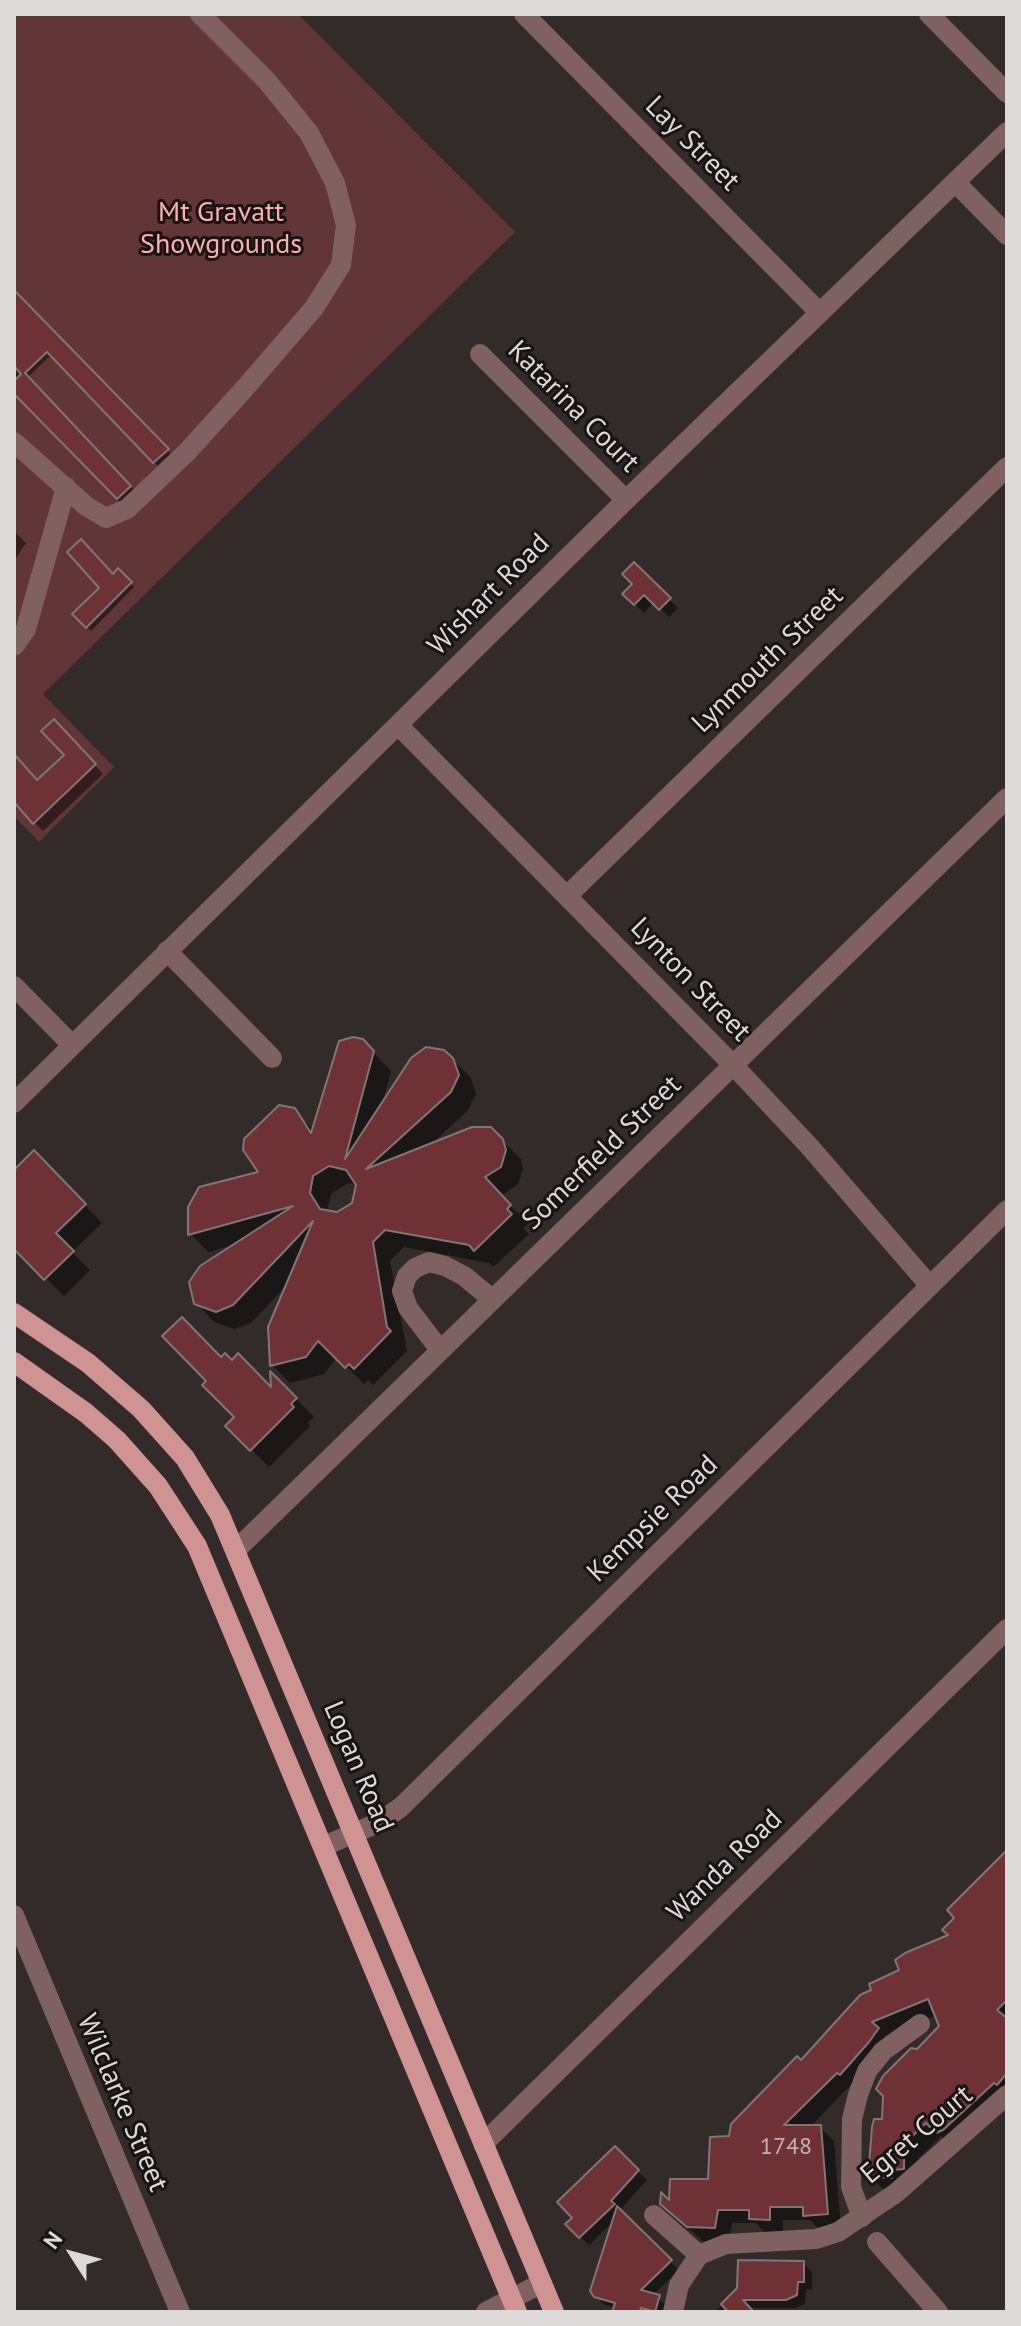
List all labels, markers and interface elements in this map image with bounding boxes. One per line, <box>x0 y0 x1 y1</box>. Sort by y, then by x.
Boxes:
street label: Lay Street <box>638 90 746 198</box>
park label: Mt Gravatt Showgrounds <box>140 196 302 262</box>
street label: Katarina Court <box>500 334 646 480</box>
street label: Wishart Road <box>421 527 557 663</box>
street label: Lynmouth Street <box>686 580 850 740</box>
street label: Lynton Street <box>623 911 757 1049</box>
street label: Somerfield Street <box>516 1069 688 1237</box>
street label: Kempsie Road <box>581 1449 725 1589</box>
street label: Logan Road <box>315 1697 401 1837</box>
street label: Wanda Road <box>660 1803 790 1929</box>
street label: Wilclarke Street <box>70 2009 174 2197</box>
street label: Egret Court <box>854 2079 980 2191</box>
house number: 1748 <box>760 2133 812 2161</box>
north arrow <box>32 2214 112 2294</box>
text: N <box>37 2226 68 2254</box>

